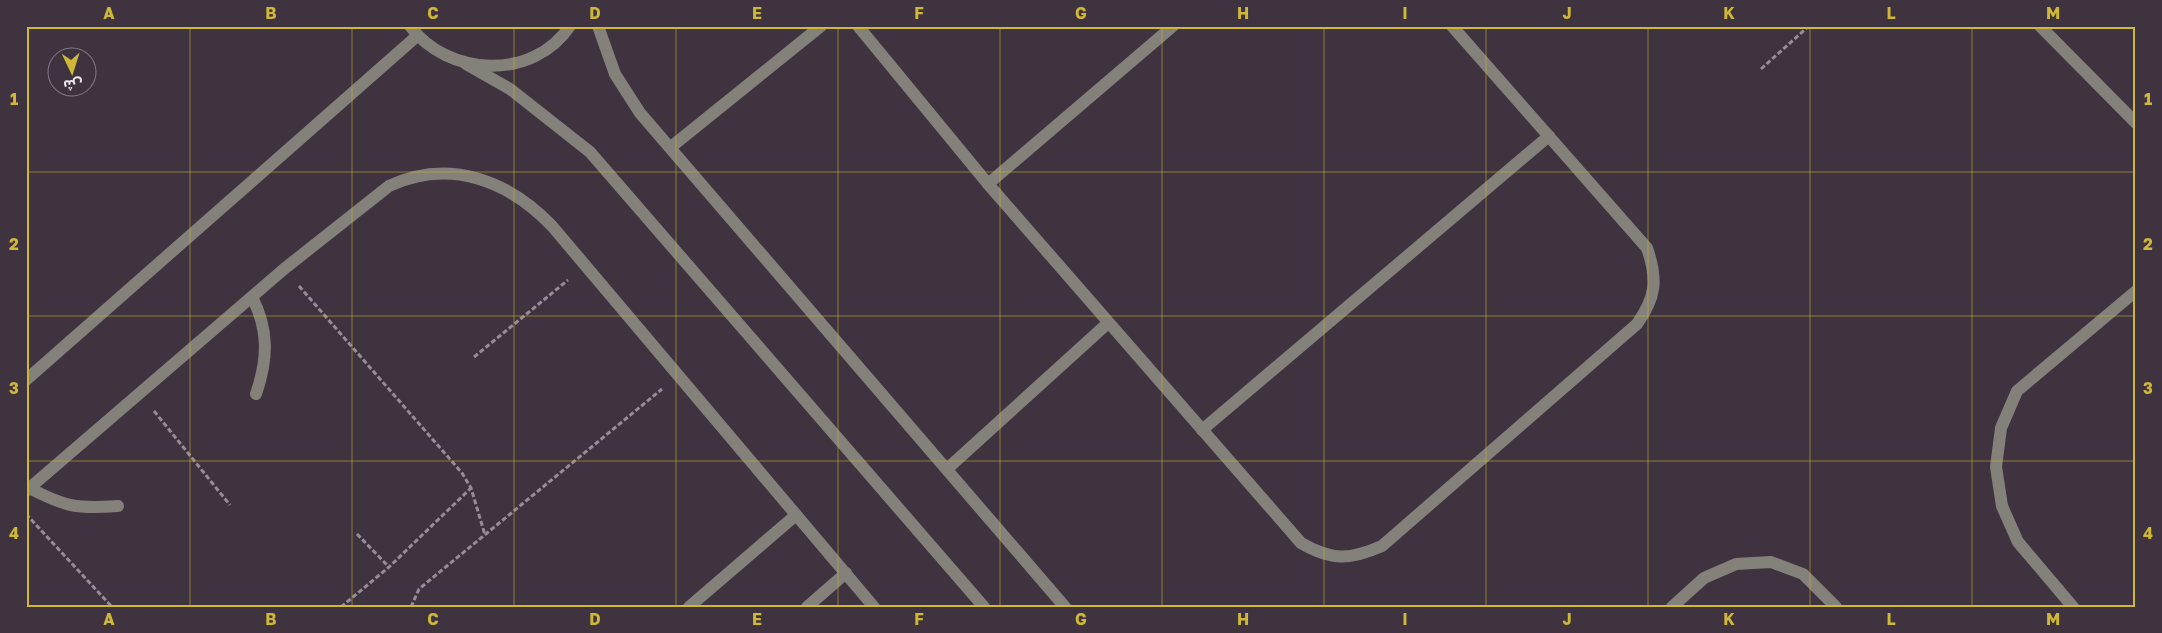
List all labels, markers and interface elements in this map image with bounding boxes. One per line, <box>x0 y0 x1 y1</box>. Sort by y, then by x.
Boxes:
text: A <box>103 3 115 23</box>
text: B <box>265 3 277 23</box>
text: C <box>427 3 439 23</box>
text: D <box>589 3 601 23</box>
text: E <box>752 3 762 23</box>
text: F <box>914 3 924 23</box>
text: G <box>1075 3 1087 23</box>
text: H <box>1237 3 1249 23</box>
text: I <box>1402 3 1408 23</box>
text: J <box>1562 3 1572 23</box>
text: K <box>1723 3 1735 23</box>
text: L <box>1886 3 1896 23</box>
text: M <box>2046 3 2060 23</box>
north arrow <box>48 48 98 98</box>
text: ش <box>63 76 83 95</box>
text: 1 <box>10 89 18 109</box>
text: 1 <box>2144 89 2152 109</box>
text: 2 <box>9 234 19 254</box>
text: 2 <box>2143 234 2153 254</box>
text: 3 <box>9 378 19 398</box>
text: 3 <box>2143 378 2153 398</box>
text: 4 <box>9 523 19 543</box>
text: 4 <box>2143 523 2153 543</box>
text: A <box>103 609 115 629</box>
text: B <box>265 609 277 629</box>
text: C <box>427 609 439 629</box>
text: D <box>589 609 601 629</box>
text: E <box>752 609 762 629</box>
text: F <box>914 609 924 629</box>
text: G <box>1075 609 1087 629</box>
text: H <box>1237 609 1249 629</box>
text: I <box>1402 609 1408 629</box>
text: J <box>1562 609 1572 629</box>
text: K <box>1723 609 1735 629</box>
text: L <box>1886 609 1896 629</box>
text: M <box>2046 609 2060 629</box>

